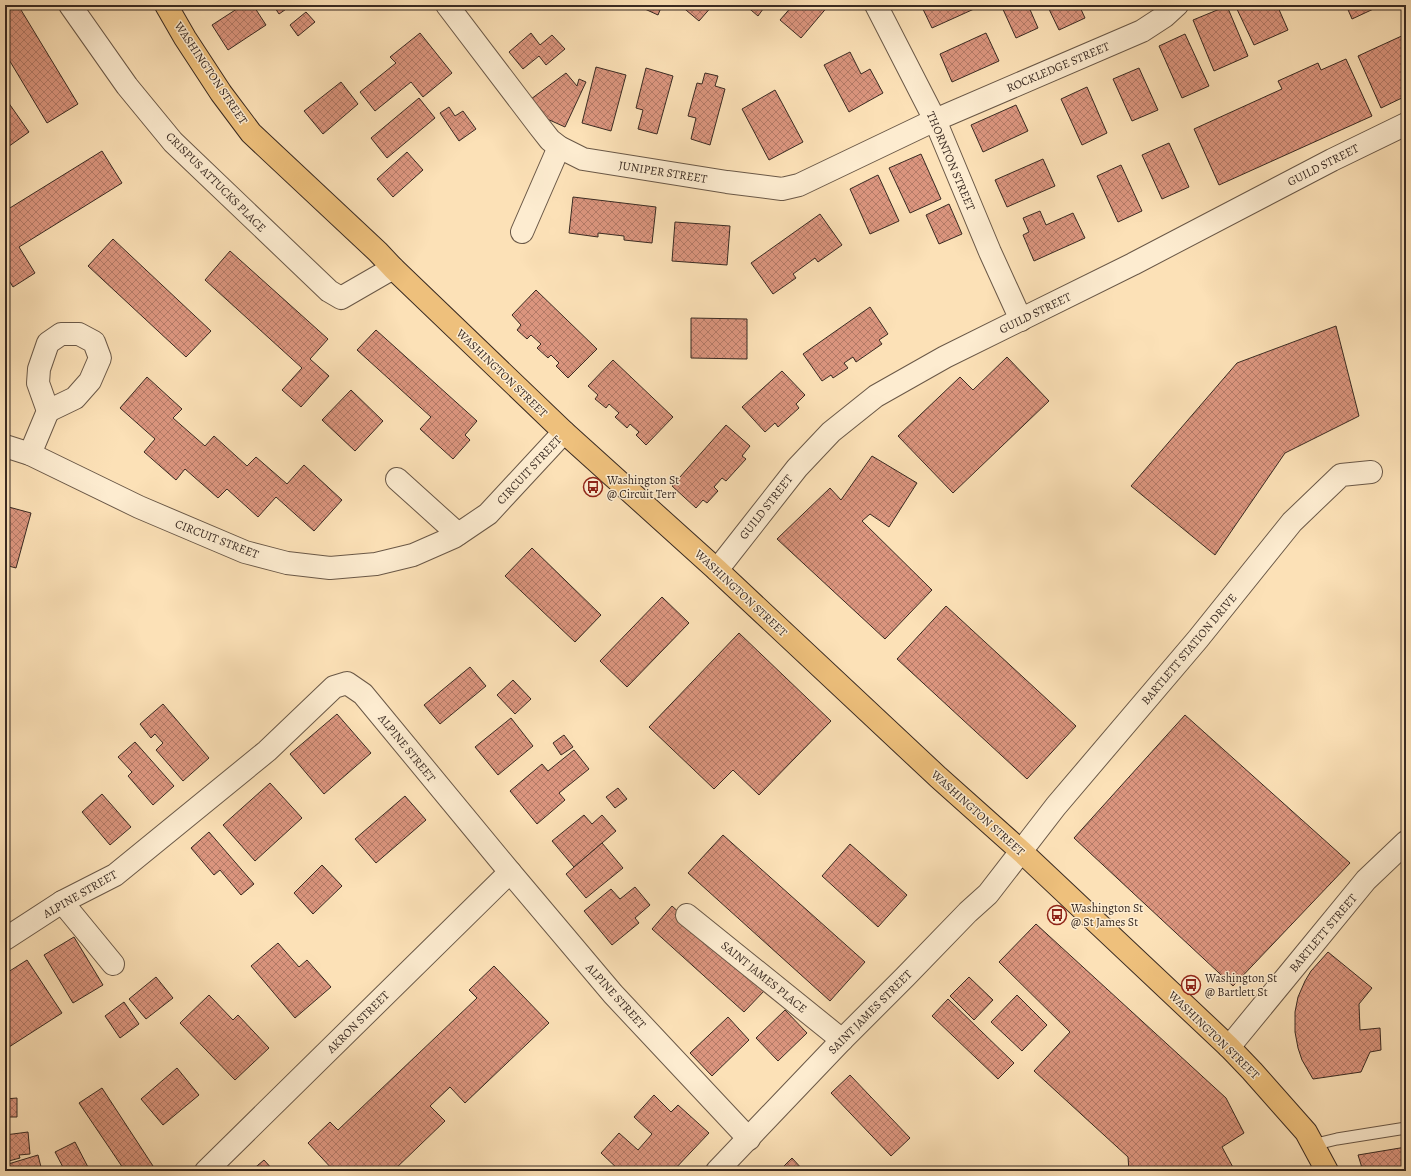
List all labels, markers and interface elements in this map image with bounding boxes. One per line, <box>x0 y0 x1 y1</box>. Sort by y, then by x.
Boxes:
street label: WASHINGTON STREET <box>170 18 252 128</box>
street label: ROCKLEDGE STREET <box>1004 38 1112 96</box>
street label: THORNTON STREET <box>923 109 979 213</box>
street label: CRISPUS ATTUCKS PLACE <box>162 128 270 236</box>
street label: GUILD STREET <box>1285 140 1362 190</box>
street label: JUNIPER STREET <box>618 157 709 187</box>
street label: GUILD STREET <box>996 288 1074 337</box>
street label: WASHINGTON STREET <box>452 325 551 421</box>
street label: CIRCUIT STREET <box>493 432 565 508</box>
street label: GUILD STREET <box>736 471 797 543</box>
place label: Washington St @ Circuit Terr <box>606 472 679 502</box>
bus stop icon: Washington St @ Circuit Terr <box>582 476 604 498</box>
street label: CIRCUIT STREET <box>173 516 262 563</box>
street label: WASHINGTON STREET <box>691 545 791 640</box>
street label: BARTLETT STATION DRIVE <box>1138 590 1240 708</box>
street label: ALPINE STREET <box>374 710 440 786</box>
street label: WASHINGTON STREET <box>927 766 1029 860</box>
street label: ALPINE STREET <box>39 866 120 922</box>
street label: BARTLETT STREET <box>1286 890 1361 976</box>
place label: Washington St @ St James St <box>1070 900 1143 930</box>
bus stop icon: Washington St @ St James St <box>1046 904 1068 926</box>
street label: SAINT JAMES PLACE <box>718 937 810 1017</box>
street label: ALPINE STREET <box>582 959 650 1032</box>
street label: SAINT JAMES STREET <box>824 966 916 1058</box>
place label: Washington St @ Bartlett St <box>1204 970 1277 1000</box>
bus stop icon: Washington St @ Bartlett St <box>1180 974 1202 996</box>
street label: AKRON STREET <box>323 987 393 1057</box>
street label: WASHINGTON STREET <box>1164 987 1263 1083</box>

